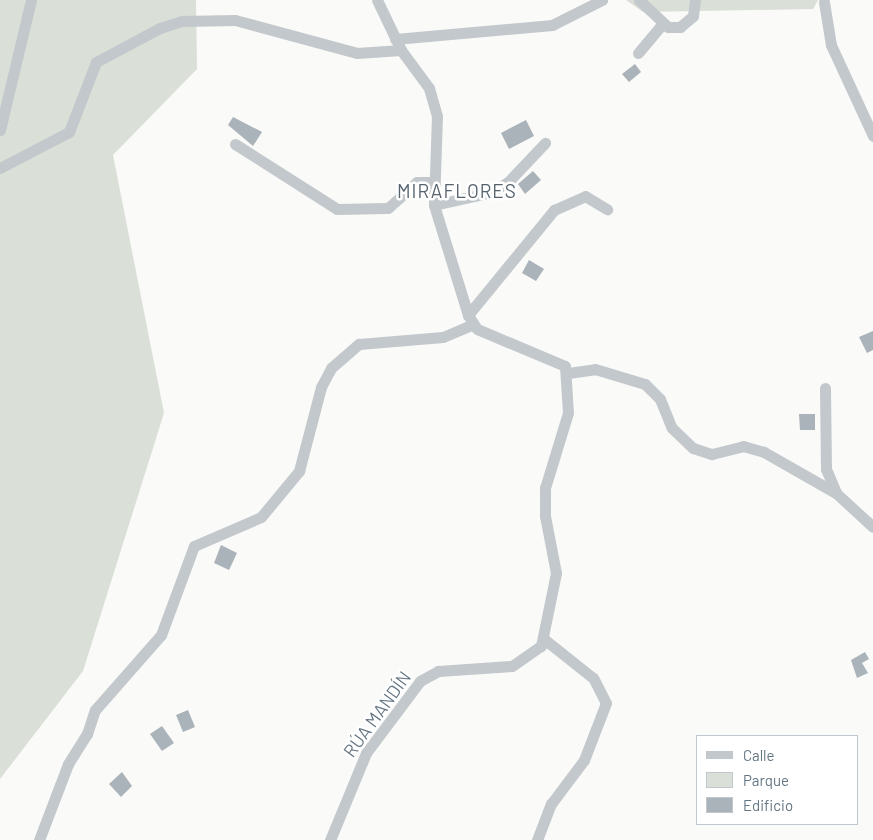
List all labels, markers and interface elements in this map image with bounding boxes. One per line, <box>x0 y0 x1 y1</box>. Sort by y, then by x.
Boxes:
district label: MIRAFLORES <box>396 180 518 202</box>
street label: RÚA MANDÍN <box>339 667 415 761</box>
legend <box>696 735 858 825</box>
text: Calle <box>743 746 775 764</box>
text: Parque <box>743 771 789 789</box>
text: Edificio <box>743 796 793 814</box>

